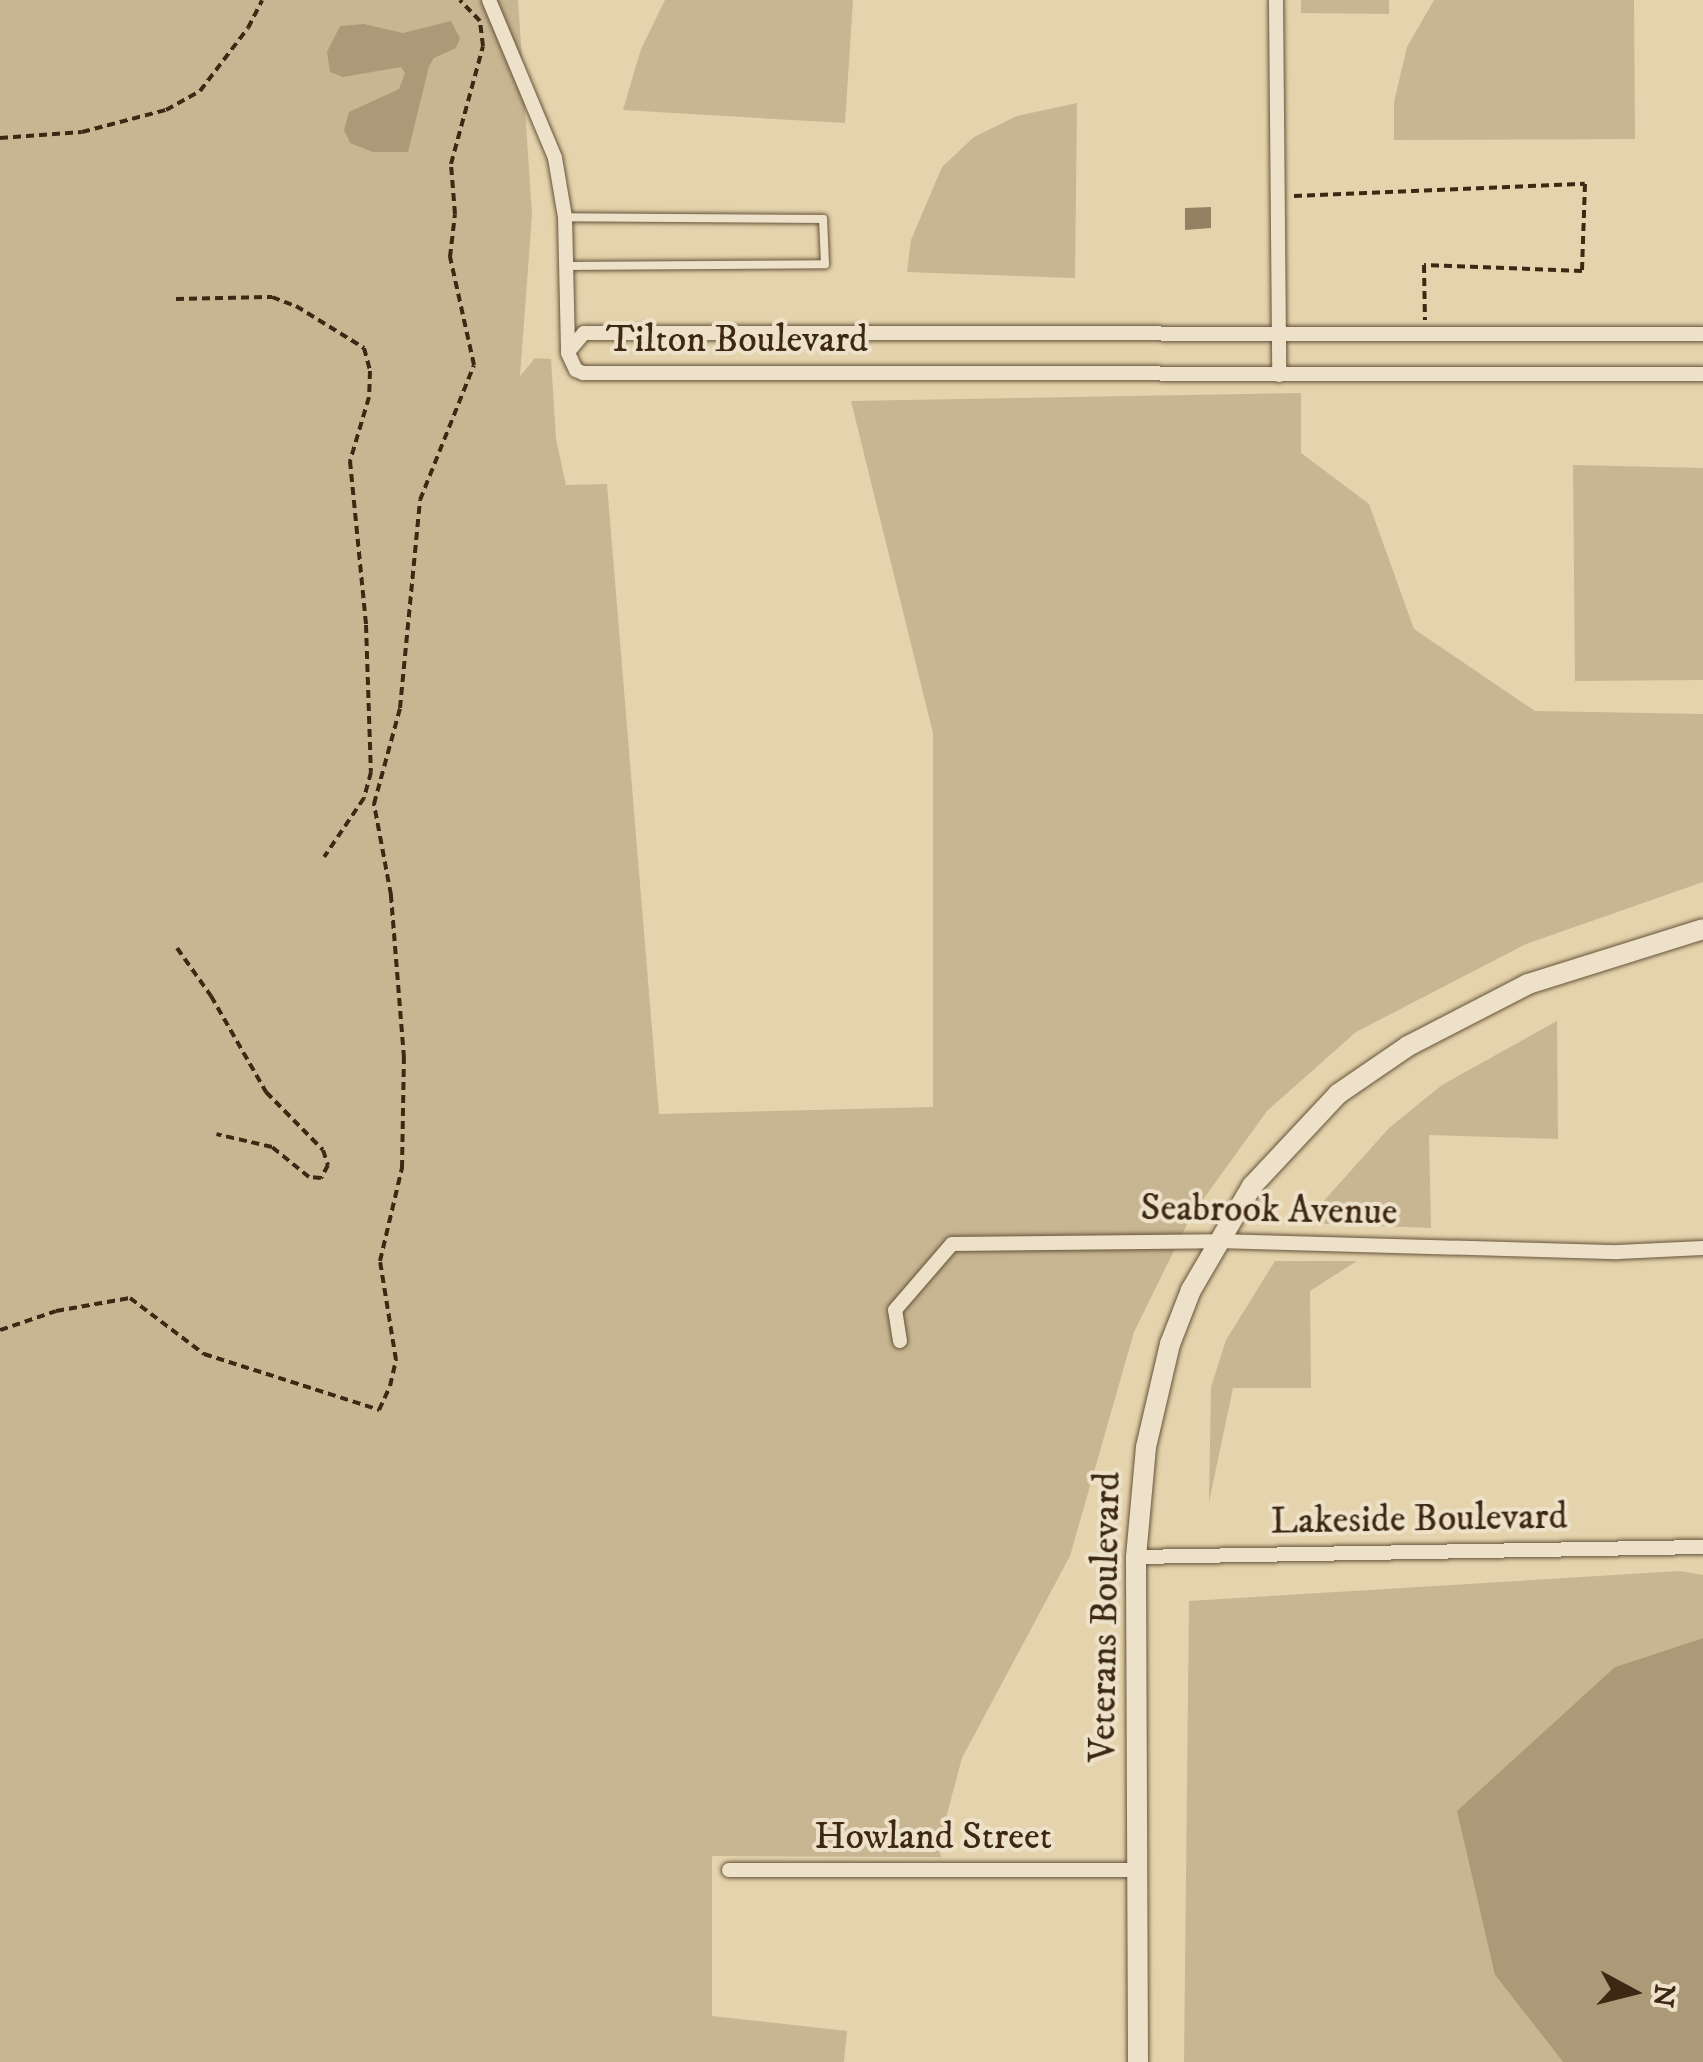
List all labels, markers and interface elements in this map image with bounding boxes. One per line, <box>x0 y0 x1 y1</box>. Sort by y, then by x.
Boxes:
street label: Tilton Boulevard <box>606 318 868 364</box>
street label: Seabrook Avenue <box>1140 1186 1398 1236</box>
street label: Veterans Boulevard <box>1081 1471 1131 1763</box>
street label: Lakeside Boulevard <box>1270 1495 1568 1545</box>
street label: Howland Street <box>814 1815 1052 1861</box>
north arrow <box>1583 1942 1683 2042</box>
text: N <box>1645 1982 1682 2009</box>

